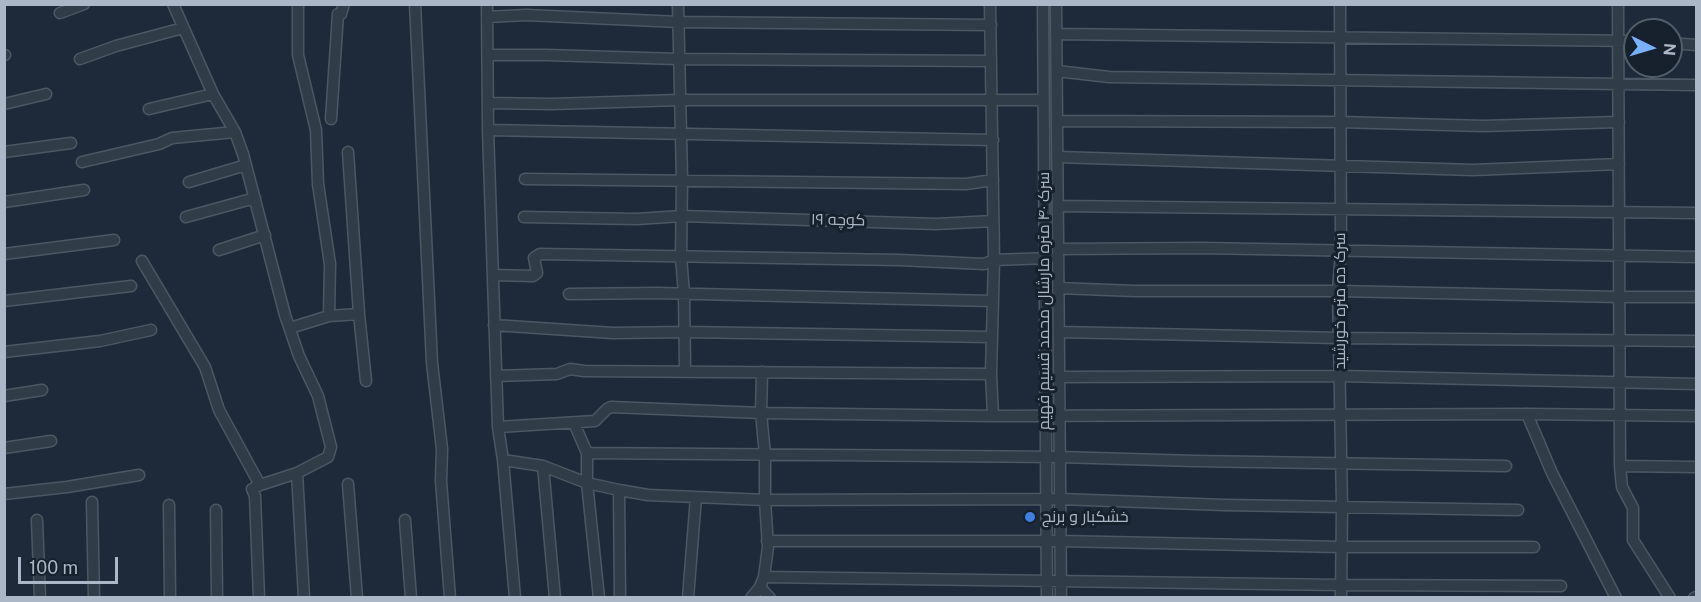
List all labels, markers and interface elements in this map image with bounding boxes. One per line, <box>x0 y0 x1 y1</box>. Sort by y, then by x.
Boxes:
north arrow <box>1623 18 1683 78</box>
text: N <box>1659 42 1679 56</box>
street label: سرک ۴۰ متره مارشال محمد قسیم فهیم <box>1034 172 1054 430</box>
street label: کوچه ۱۹ <box>811 210 865 230</box>
street label: سرک ده متره خورشید <box>1330 233 1350 369</box>
place label: خشکبار و برنج <box>1042 507 1129 527</box>
marker: خشکبار و برنج <box>1023 510 1037 524</box>
scale bar <box>21 545 122 583</box>
text: 100 m <box>29 557 78 578</box>

